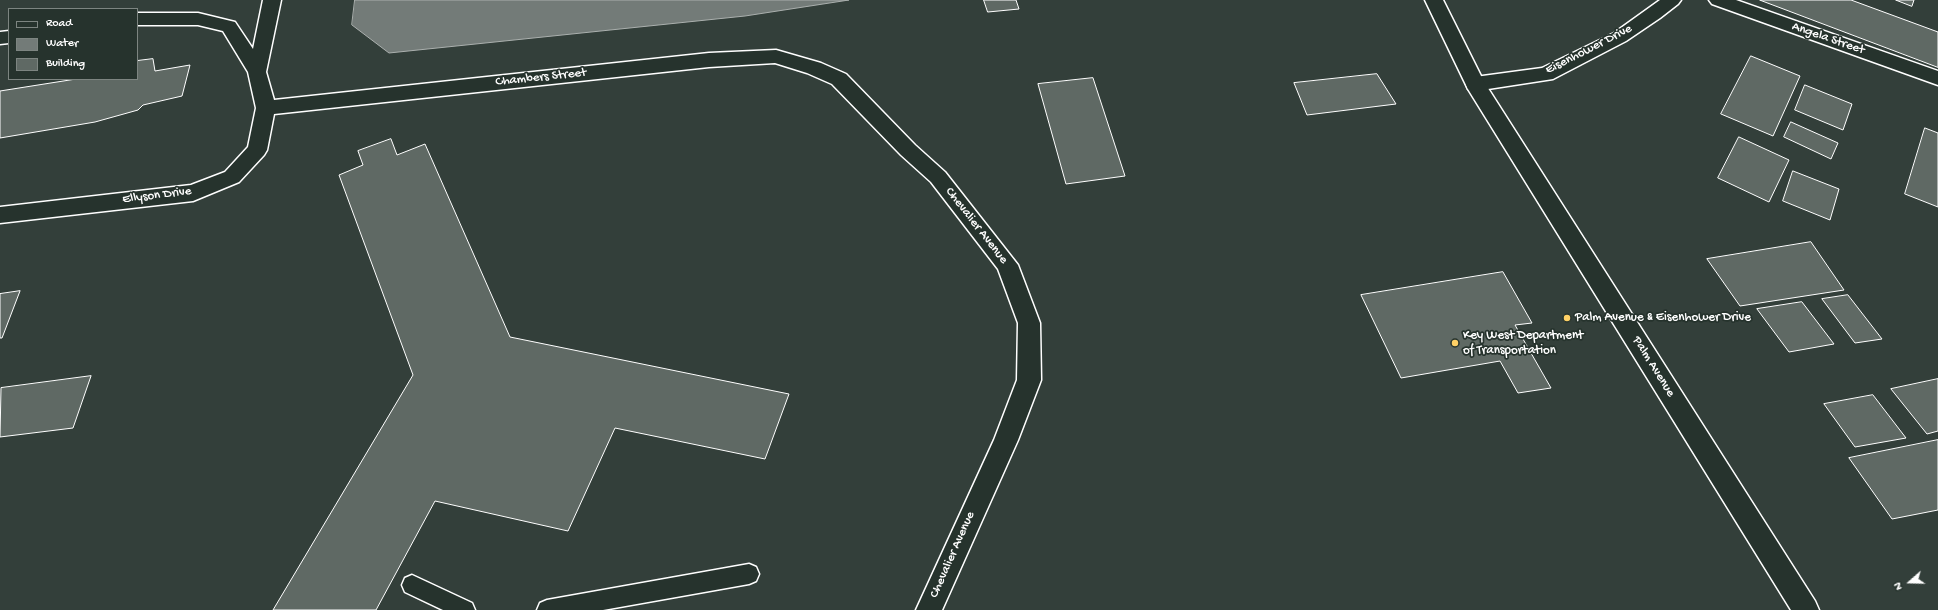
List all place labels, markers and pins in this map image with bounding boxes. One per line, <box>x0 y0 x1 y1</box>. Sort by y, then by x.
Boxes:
place label: Palm Avenue & Eisenhower Drive <box>1575 310 1751 326</box>
marker: Palm Avenue & Eisenhower Drive <box>1562 313 1572 323</box>
place label: Key West Department of Transportation <box>1463 328 1583 359</box>
marker: Key West Department of Transportation <box>1450 338 1460 348</box>

